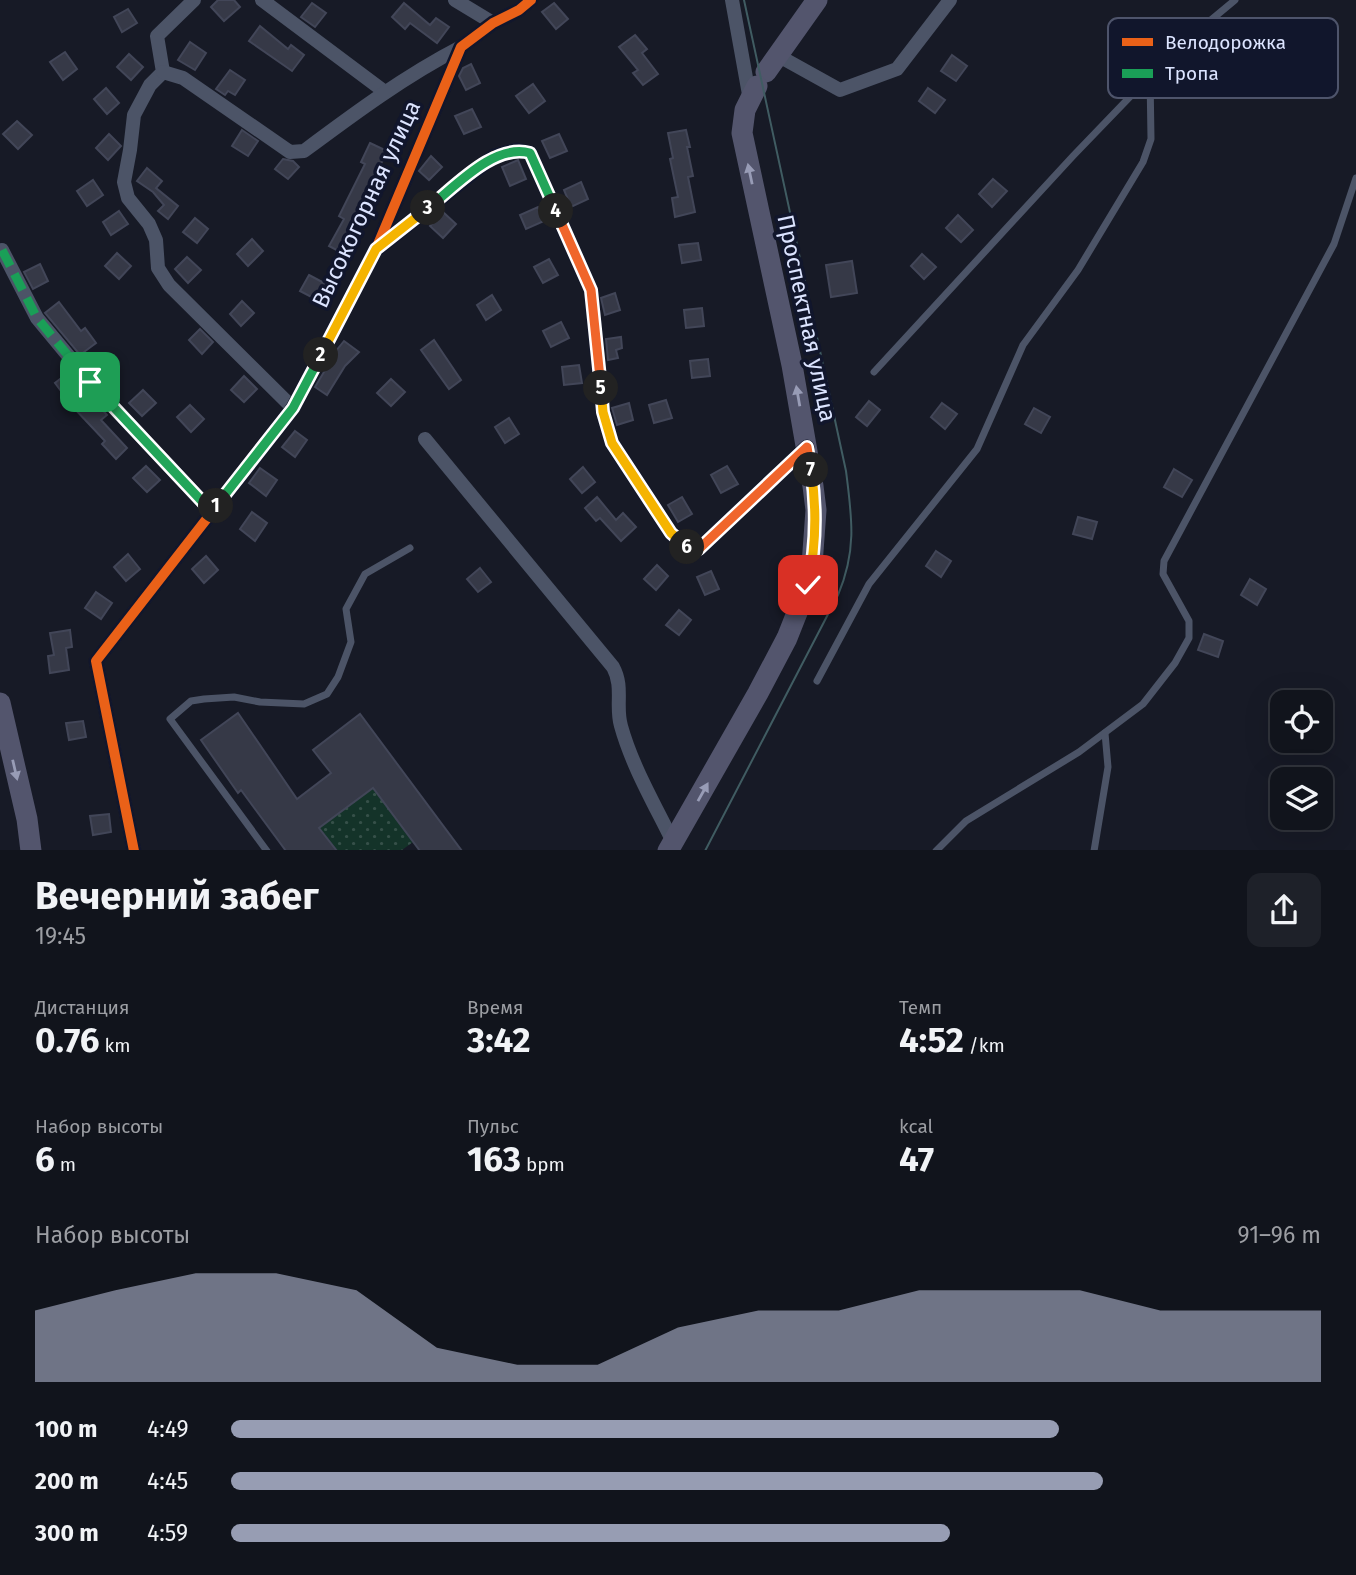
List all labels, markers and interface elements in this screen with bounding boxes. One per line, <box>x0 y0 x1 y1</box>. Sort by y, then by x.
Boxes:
legend <box>1108 18 1338 98</box>
text: Велодорожка <box>1165 31 1286 54</box>
text: Тропа <box>1165 62 1219 85</box>
street label: Высокогорная улица <box>306 96 426 312</box>
one-way arrow <box>744 163 755 185</box>
pin: 3 <box>410 190 446 226</box>
pin: 4 <box>538 194 574 228</box>
text: 3 <box>423 196 432 219</box>
text: 4 <box>550 199 561 222</box>
street label: Проспектная улица <box>771 212 843 424</box>
pin: 2 <box>304 338 338 372</box>
text: 2 <box>316 343 325 366</box>
pin <box>60 352 120 412</box>
icon: arrive <box>71 363 109 401</box>
pin: 5 <box>584 370 618 406</box>
text: 5 <box>595 376 606 399</box>
one-way arrow <box>792 385 803 407</box>
pin: 7 <box>794 452 828 488</box>
text: 7 <box>806 458 815 481</box>
pin: 1 <box>198 489 234 524</box>
text: 1 <box>211 494 220 517</box>
pin: 6 <box>670 530 704 564</box>
text: 6 <box>681 535 692 558</box>
pin <box>778 555 838 615</box>
icon: check <box>789 566 827 604</box>
map controls <box>1270 690 1333 830</box>
button: locate <box>1270 690 1333 753</box>
one-way arrow <box>10 759 21 781</box>
button: layers <box>1270 767 1333 830</box>
one-way arrow <box>697 782 709 802</box>
text: Вечерний забег <box>35 873 319 919</box>
button: share <box>1247 873 1321 947</box>
text: 19:45 <box>35 922 86 950</box>
text: Дистанция <box>35 996 130 1019</box>
text: Время <box>467 996 523 1019</box>
text: Темп <box>899 996 942 1019</box>
text: 0.76 <box>35 1019 99 1061</box>
text: 3:42 <box>467 1019 531 1061</box>
text: 4:52 <box>899 1019 964 1061</box>
text: km <box>99 1034 130 1057</box>
text: /km <box>964 1034 1005 1057</box>
text: Набор высоты <box>35 1115 163 1138</box>
text: Пульс <box>467 1115 519 1138</box>
text: kcal <box>899 1115 933 1138</box>
text: 6 <box>35 1138 55 1180</box>
text: 163 <box>467 1138 521 1180</box>
text: 47 <box>899 1138 934 1180</box>
text: m <box>55 1153 76 1176</box>
text: bpm <box>521 1153 565 1176</box>
text: Набор высоты <box>35 1221 190 1249</box>
text: 91–96 m <box>1238 1221 1321 1249</box>
text: 100 m <box>35 1415 97 1443</box>
text: 4:49 <box>147 1415 189 1443</box>
text: 200 m <box>35 1467 99 1495</box>
text: 4:45 <box>147 1467 188 1495</box>
text: 300 m <box>35 1519 99 1547</box>
text: 4:59 <box>147 1519 188 1547</box>

